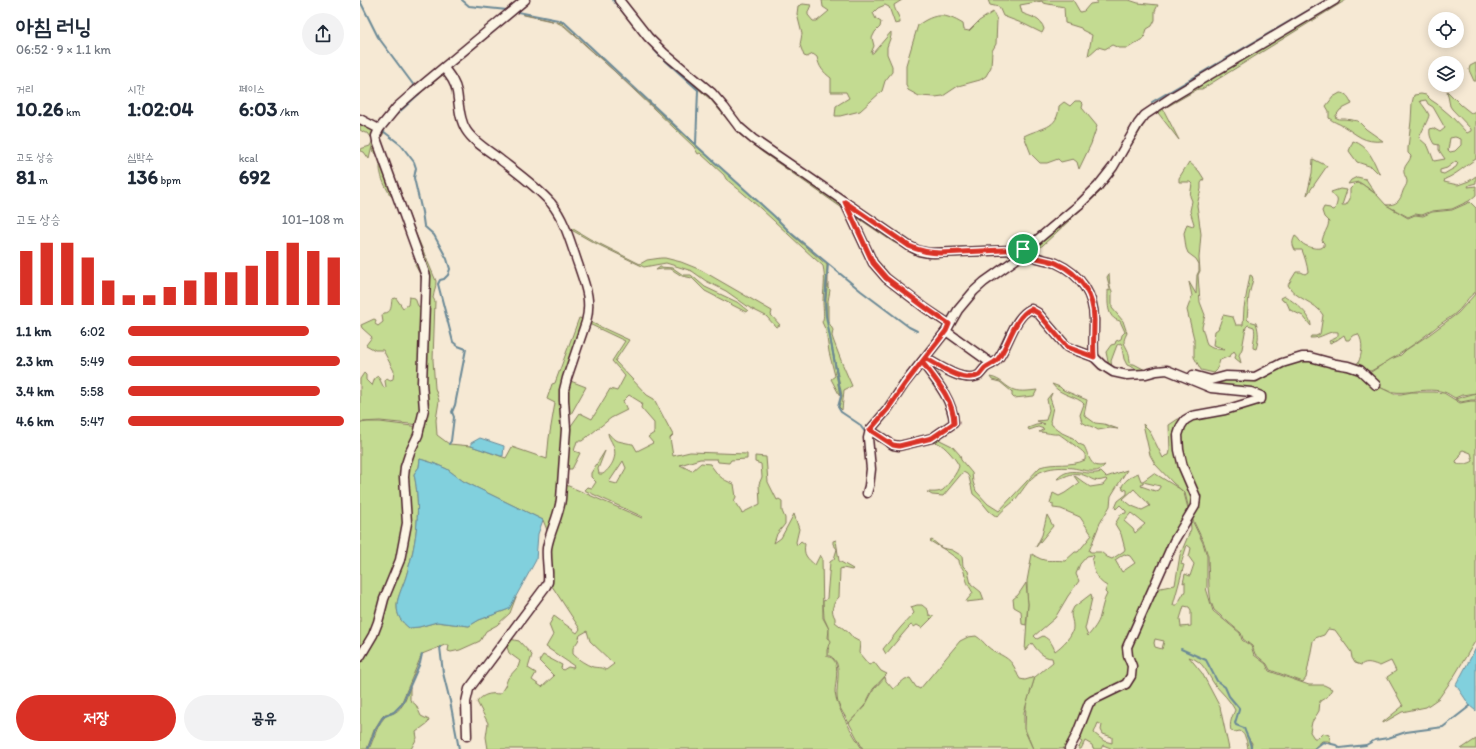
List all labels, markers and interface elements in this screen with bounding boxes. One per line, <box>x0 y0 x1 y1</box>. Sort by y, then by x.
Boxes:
map controls <box>1428 12 1464 92</box>
button: locate <box>1428 12 1464 48</box>
text: 아침 러닝 <box>16 13 92 40</box>
button: share <box>302 13 344 55</box>
text: 06:52 · 9 × 1.1 km <box>16 42 111 57</box>
button: layers <box>1428 56 1464 92</box>
text: 거리 <box>16 83 34 96</box>
text: 시간 <box>127 83 145 96</box>
text: 페이스 <box>239 83 265 96</box>
text: 10.26 <box>16 97 64 121</box>
text: 1:02:04 <box>127 97 194 121</box>
text: 6:03 <box>239 97 277 121</box>
text: km <box>64 106 81 119</box>
text: /km <box>277 106 299 119</box>
text: 고도 상승 <box>16 151 54 164</box>
text: 심박수 <box>127 151 154 164</box>
text: kcal <box>239 152 258 165</box>
text: 81 <box>16 165 36 189</box>
text: 136 <box>127 165 158 189</box>
text: 692 <box>239 165 270 189</box>
text: m <box>36 174 48 187</box>
text: bpm <box>158 174 181 187</box>
text: 고도 상승 <box>16 212 61 227</box>
text: 101–108 m <box>282 212 344 227</box>
pin <box>1006 232 1040 266</box>
icon: arrive <box>1012 238 1034 260</box>
text: 1.1 km <box>16 324 51 339</box>
text: 6:02 <box>80 324 105 339</box>
text: 2.3 km <box>16 354 53 369</box>
text: 5:49 <box>80 354 105 369</box>
text: 3.4 km <box>16 384 54 399</box>
text: 5:58 <box>80 384 104 399</box>
text: 4.6 km <box>16 414 54 429</box>
text: 5:47 <box>80 414 104 429</box>
button: 저장 <box>16 695 176 741</box>
button: 공유 <box>184 695 344 741</box>

